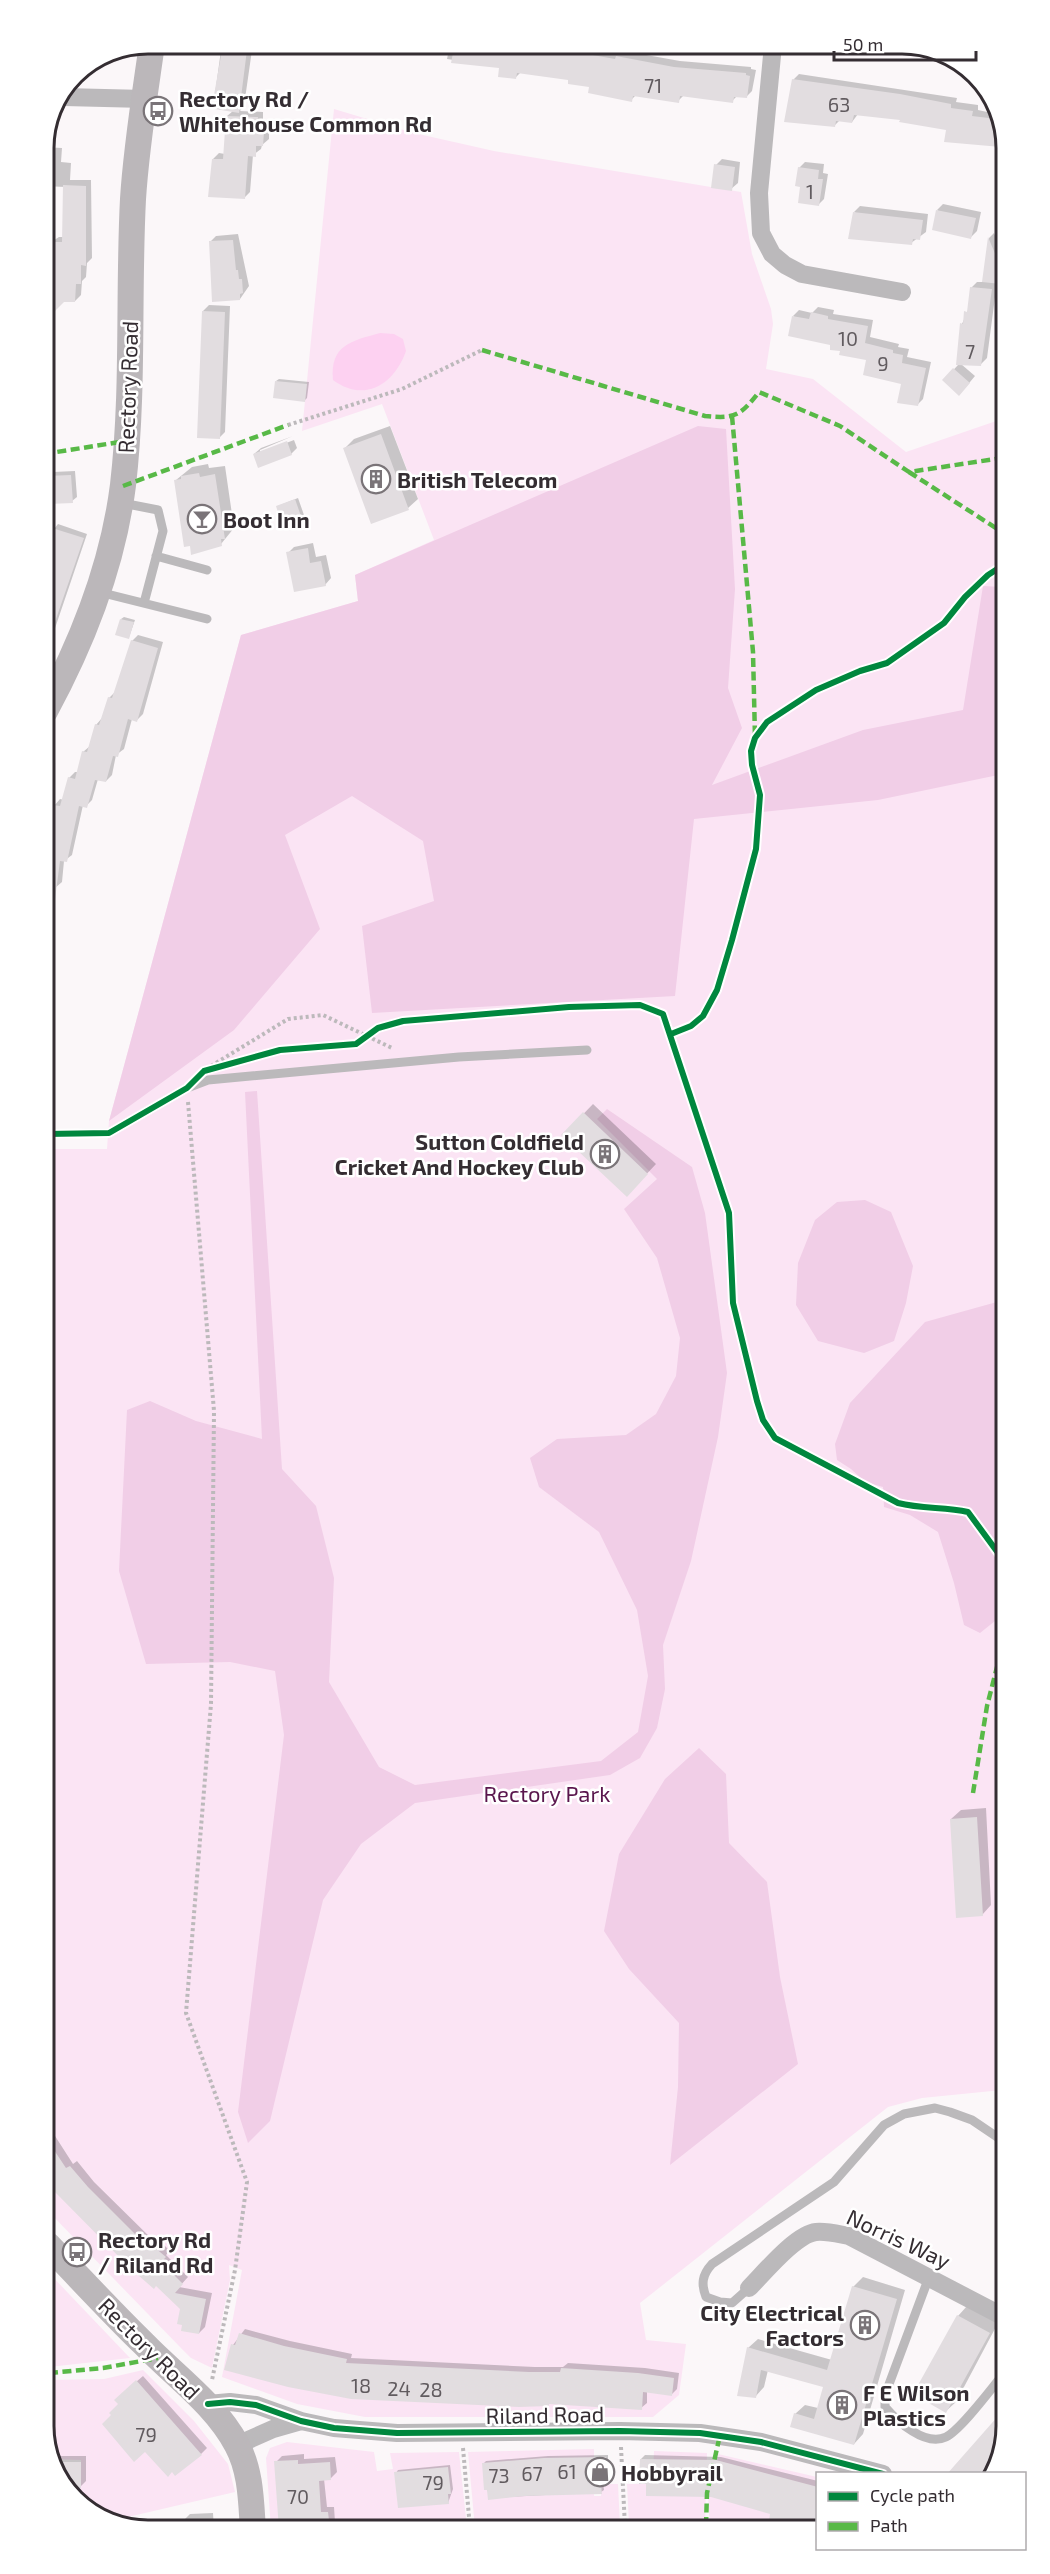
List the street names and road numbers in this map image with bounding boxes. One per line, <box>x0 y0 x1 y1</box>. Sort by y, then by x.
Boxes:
street label: Rectory Road <box>112 320 142 454</box>
street label: Norris Way <box>843 2203 955 2273</box>
street label: Rectory Road <box>94 2292 206 2404</box>
street label: Riland Road <box>485 2400 605 2428</box>

